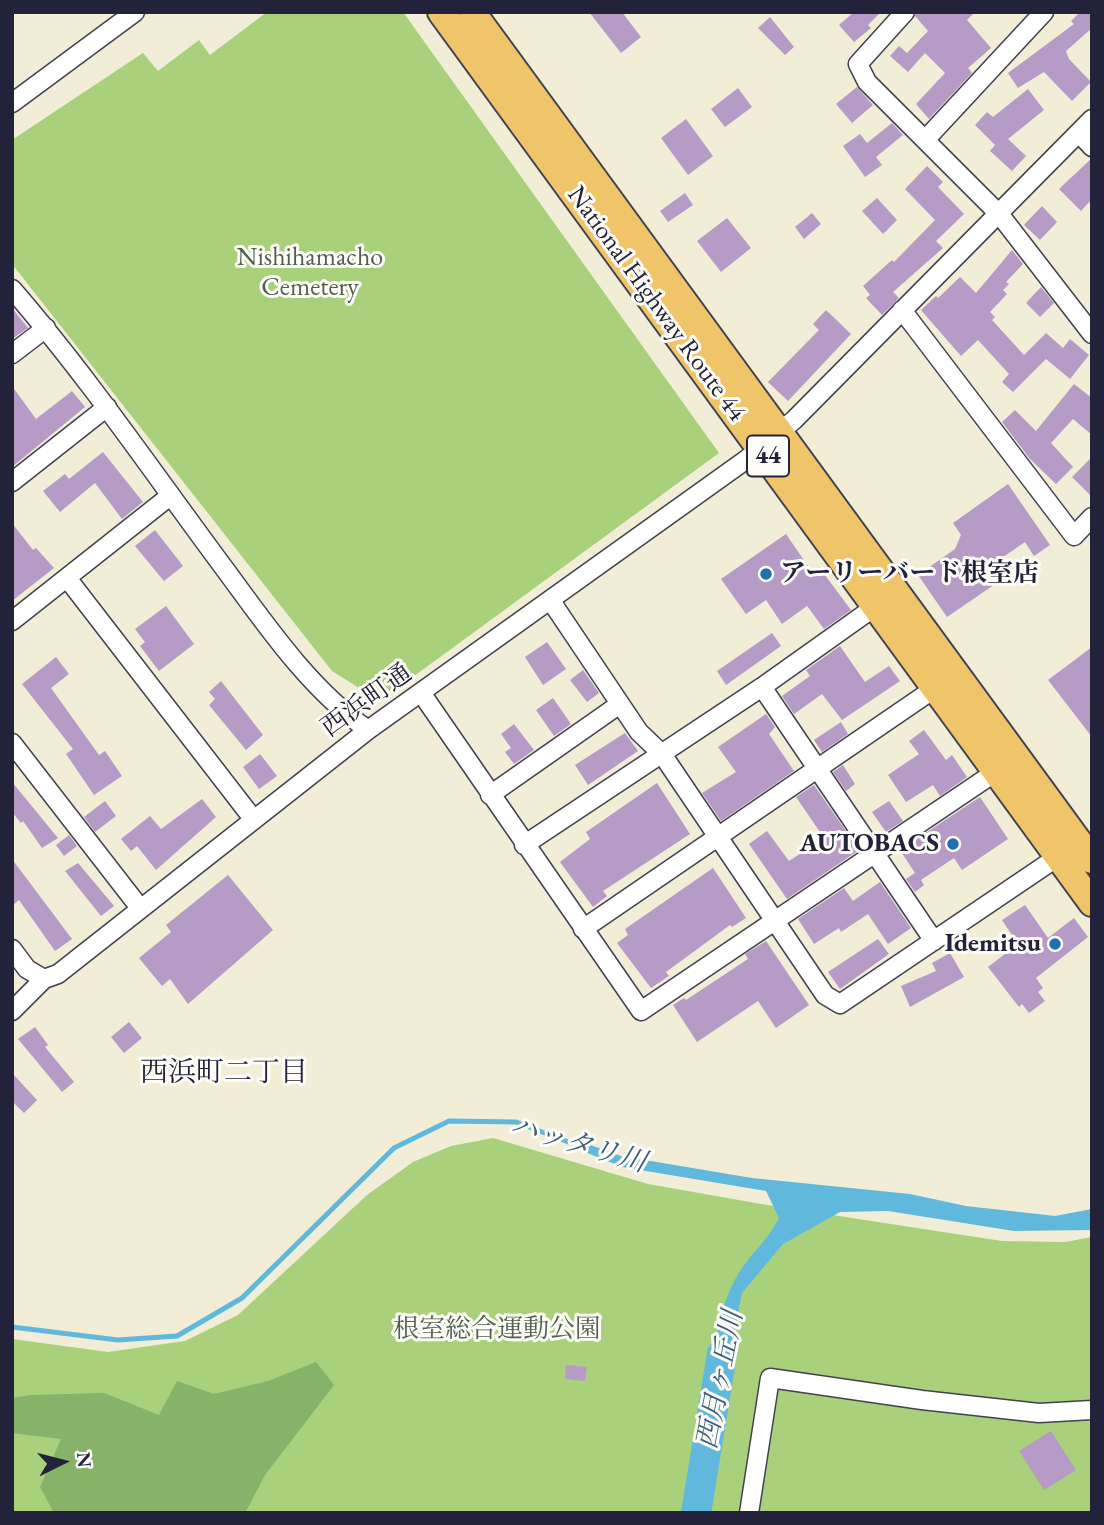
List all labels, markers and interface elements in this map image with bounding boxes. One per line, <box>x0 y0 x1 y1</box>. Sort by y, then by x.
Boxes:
street label: National Highway Route 44 <box>560 180 752 428</box>
park label: Nishihamacho Cemetery <box>237 242 383 304</box>
road number: 44 <box>747 435 789 476</box>
place label: アーリーバード根室店 <box>780 558 1039 590</box>
marker: アーリーバード根室店 <box>758 566 774 582</box>
street label: 西浜町通 <box>316 658 418 744</box>
place label: AUTOBACS <box>799 828 939 860</box>
marker: AUTOBACS <box>945 836 961 852</box>
place label: Idemitsu <box>945 928 1041 960</box>
marker: Idemitsu <box>1047 936 1063 952</box>
district label: 西浜町二丁目 <box>140 1056 308 1090</box>
water label: ハッタリ川 <box>506 1110 650 1180</box>
water label: 西月ヶ丘川 <box>691 1308 751 1452</box>
park label: 根室総合運動公園 <box>393 1314 601 1346</box>
north arrow <box>28 1427 98 1497</box>
text: N <box>71 1451 98 1469</box>

